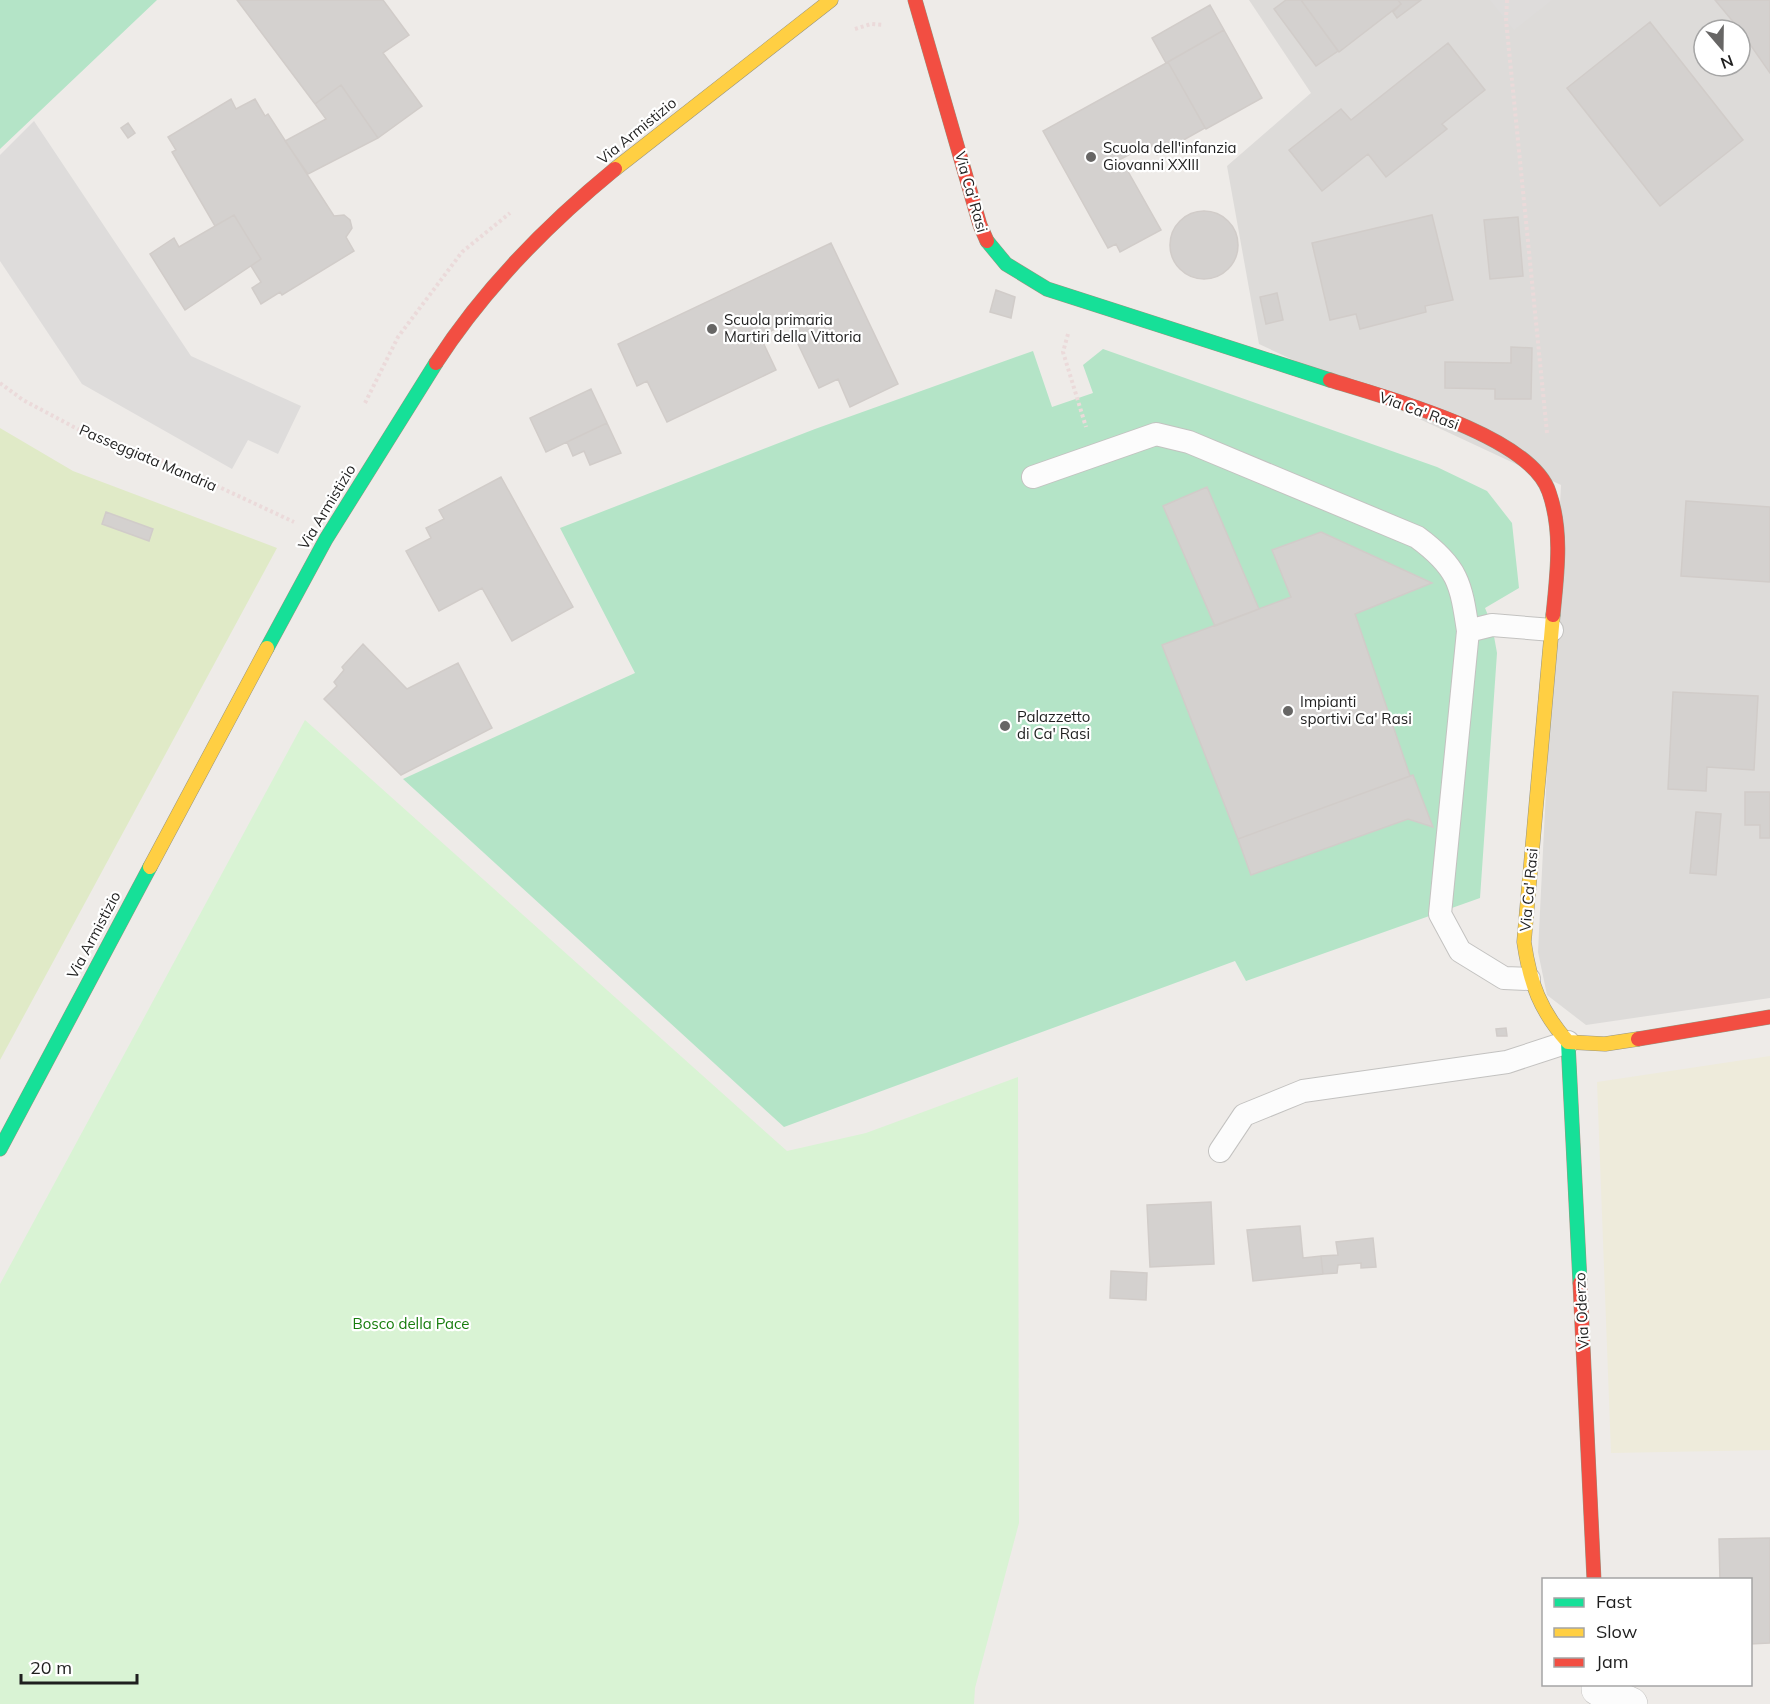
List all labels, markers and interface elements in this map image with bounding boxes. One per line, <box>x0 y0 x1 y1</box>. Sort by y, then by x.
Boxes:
north arrow <box>1692 18 1752 78</box>
text: N <box>1718 51 1736 74</box>
street label: Via Armistizio <box>593 93 680 168</box>
place label: Scuola dell'infanzia Giovanni XXIII <box>1103 138 1237 174</box>
street label: Via Ca' Rasi <box>951 149 992 235</box>
marker: Scuola dell'infanzia Giovanni XXIII <box>1084 150 1098 164</box>
place label: Scuola primaria Martiri della Vittoria <box>724 310 862 346</box>
marker: Scuola primaria Martiri della Vittoria <box>705 322 719 336</box>
street label: Via Ca' Rasi <box>1377 387 1462 434</box>
street label: Passeggiata Mandria <box>76 420 220 495</box>
street label: Via Armistizio <box>294 461 360 553</box>
place label: Impianti sportivi Ca' Rasi <box>1300 692 1412 728</box>
marker: Impianti sportivi Ca' Rasi <box>1281 704 1295 718</box>
place label: Palazzetto di Ca' Rasi <box>1017 707 1090 743</box>
marker: Palazzetto di Ca' Rasi <box>998 719 1012 733</box>
street label: Via Ca' Rasi <box>1515 848 1542 932</box>
street label: Via Armistizio <box>63 888 125 982</box>
street label: Via Oderzo <box>1570 1272 1593 1350</box>
park label: Bosco della Pace <box>352 1314 470 1333</box>
legend <box>1542 1578 1752 1686</box>
text: Fast <box>1596 1590 1632 1613</box>
text: Slow <box>1596 1620 1638 1643</box>
scale bar <box>21 1647 136 1685</box>
text: Jam <box>1596 1650 1629 1673</box>
text: 20 m <box>30 1656 72 1679</box>

